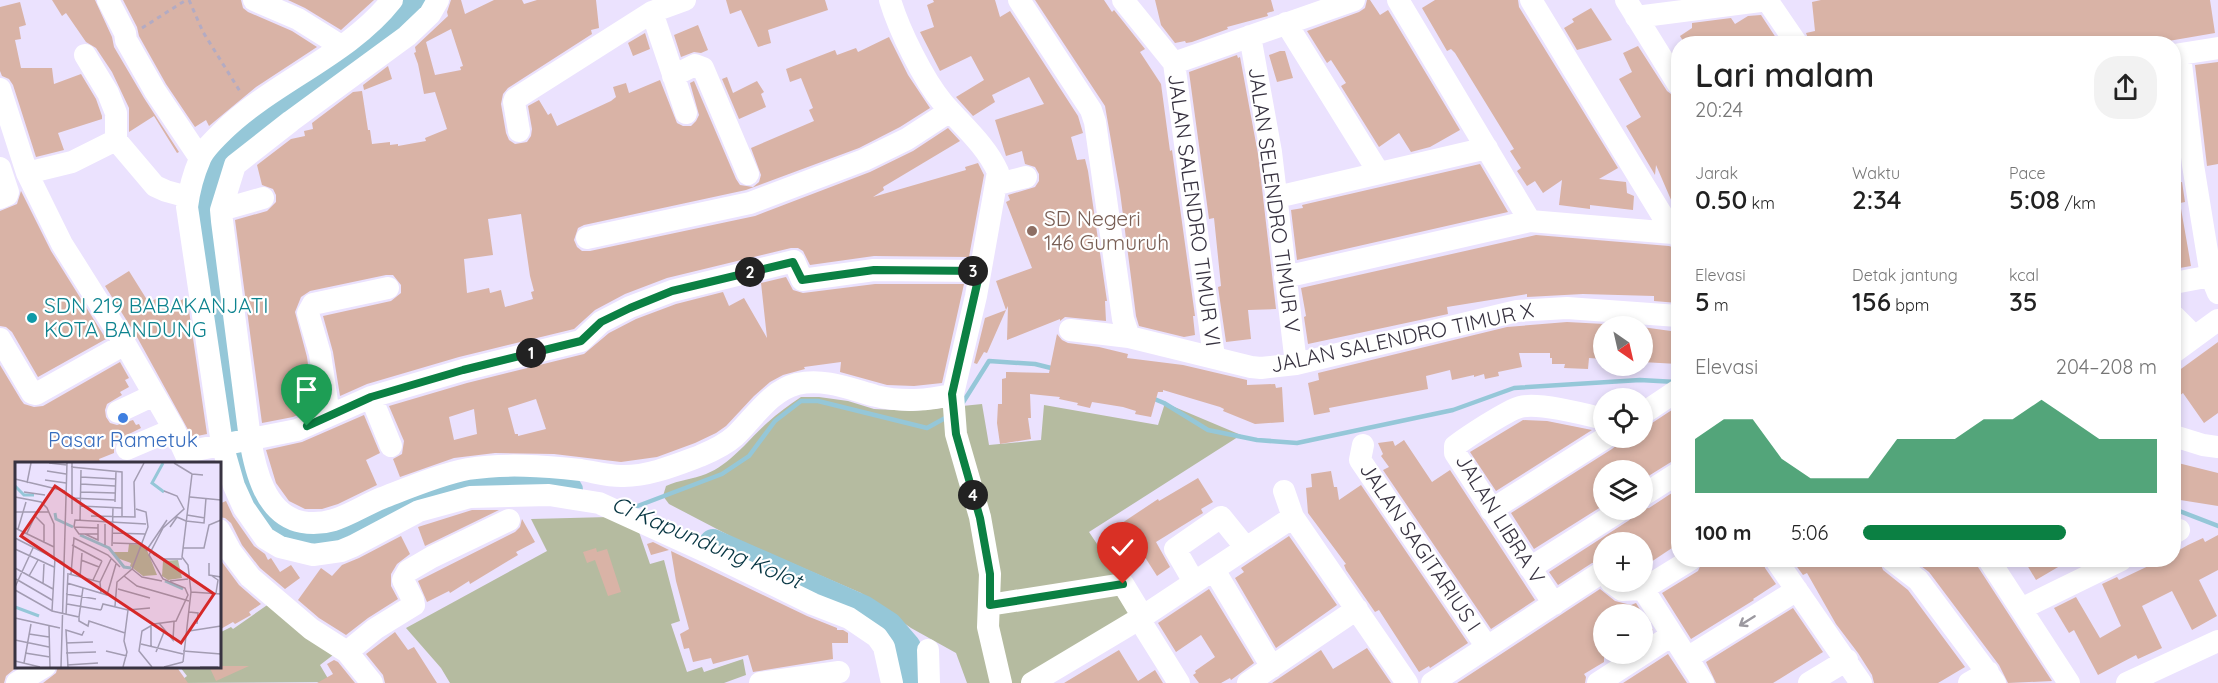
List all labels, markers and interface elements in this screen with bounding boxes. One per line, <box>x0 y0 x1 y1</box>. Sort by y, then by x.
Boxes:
text: Lari malam <box>1695 54 1874 95</box>
button: share <box>2094 56 2157 119</box>
street label: JALAN SELENDRO TIMUR V <box>1243 65 1307 334</box>
street label: JALAN SALENDRO TIMUR VI <box>1163 72 1227 348</box>
text: 20:24 <box>1695 97 1743 122</box>
text: Jarak <box>1695 163 1738 183</box>
text: Waktu <box>1852 163 1900 183</box>
text: Pace <box>2009 163 2045 183</box>
text: 0.50 <box>1695 183 1747 216</box>
text: 2:34 <box>1852 183 1902 216</box>
text: 5:08 <box>2009 183 2060 216</box>
text: km <box>1747 193 1775 213</box>
text: /km <box>2060 193 2096 213</box>
place label: SD Negeri 146 Gumuruh <box>1044 205 1169 255</box>
marker: SD Negeri 146 Gumuruh <box>1025 224 1039 238</box>
pin: 3 <box>958 256 988 286</box>
pin: 2 <box>735 257 765 287</box>
text: 3 <box>969 261 977 281</box>
text: 2 <box>745 262 755 282</box>
text: Elevasi <box>1695 265 1746 285</box>
text: Detak jantung <box>1852 265 1958 285</box>
text: kcal <box>2009 265 2039 285</box>
text: 5 <box>1695 285 1710 318</box>
text: 156 <box>1852 285 1891 318</box>
text: 35 <box>2009 285 2038 318</box>
place label: SDN 219 BABAKANJATI KOTA BANDUNG <box>44 292 269 342</box>
text: m <box>1710 295 1729 315</box>
text: bpm <box>1891 295 1929 315</box>
street label: JALAN SALENDRO TIMUR X <box>1268 296 1536 378</box>
marker: SDN 219 BABAKANJATI KOTA BANDUNG <box>25 311 39 325</box>
north arrow <box>1593 316 1653 376</box>
map controls <box>1593 316 1653 664</box>
pin: 1 <box>516 338 546 368</box>
text: 1 <box>528 343 534 363</box>
text: Elevasi <box>1695 354 1758 379</box>
text: 204–208 m <box>2056 354 2157 379</box>
pin <box>281 364 332 426</box>
icon: arrive <box>290 373 323 406</box>
button: locate <box>1593 388 1653 448</box>
marker: Pasar Rametuk <box>116 411 130 425</box>
place label: Pasar Rametuk <box>48 426 198 452</box>
street label: JALAN LIBRA V <box>1450 449 1551 588</box>
street label: JALAN SAGITARIUS I <box>1355 457 1487 636</box>
button: layers <box>1593 460 1653 520</box>
inset map <box>15 462 220 668</box>
pin: 4 <box>958 480 988 510</box>
text: 4 <box>968 485 978 505</box>
water label: Ci Kapundung Kolot <box>608 489 809 596</box>
text: 100 m <box>1695 520 1751 545</box>
text: 5:06 <box>1791 520 1828 545</box>
pin <box>1097 522 1148 584</box>
icon: check <box>1106 531 1139 564</box>
button: + <box>1593 532 1653 592</box>
button: − <box>1593 604 1653 664</box>
one-way arrow <box>1739 616 1756 628</box>

